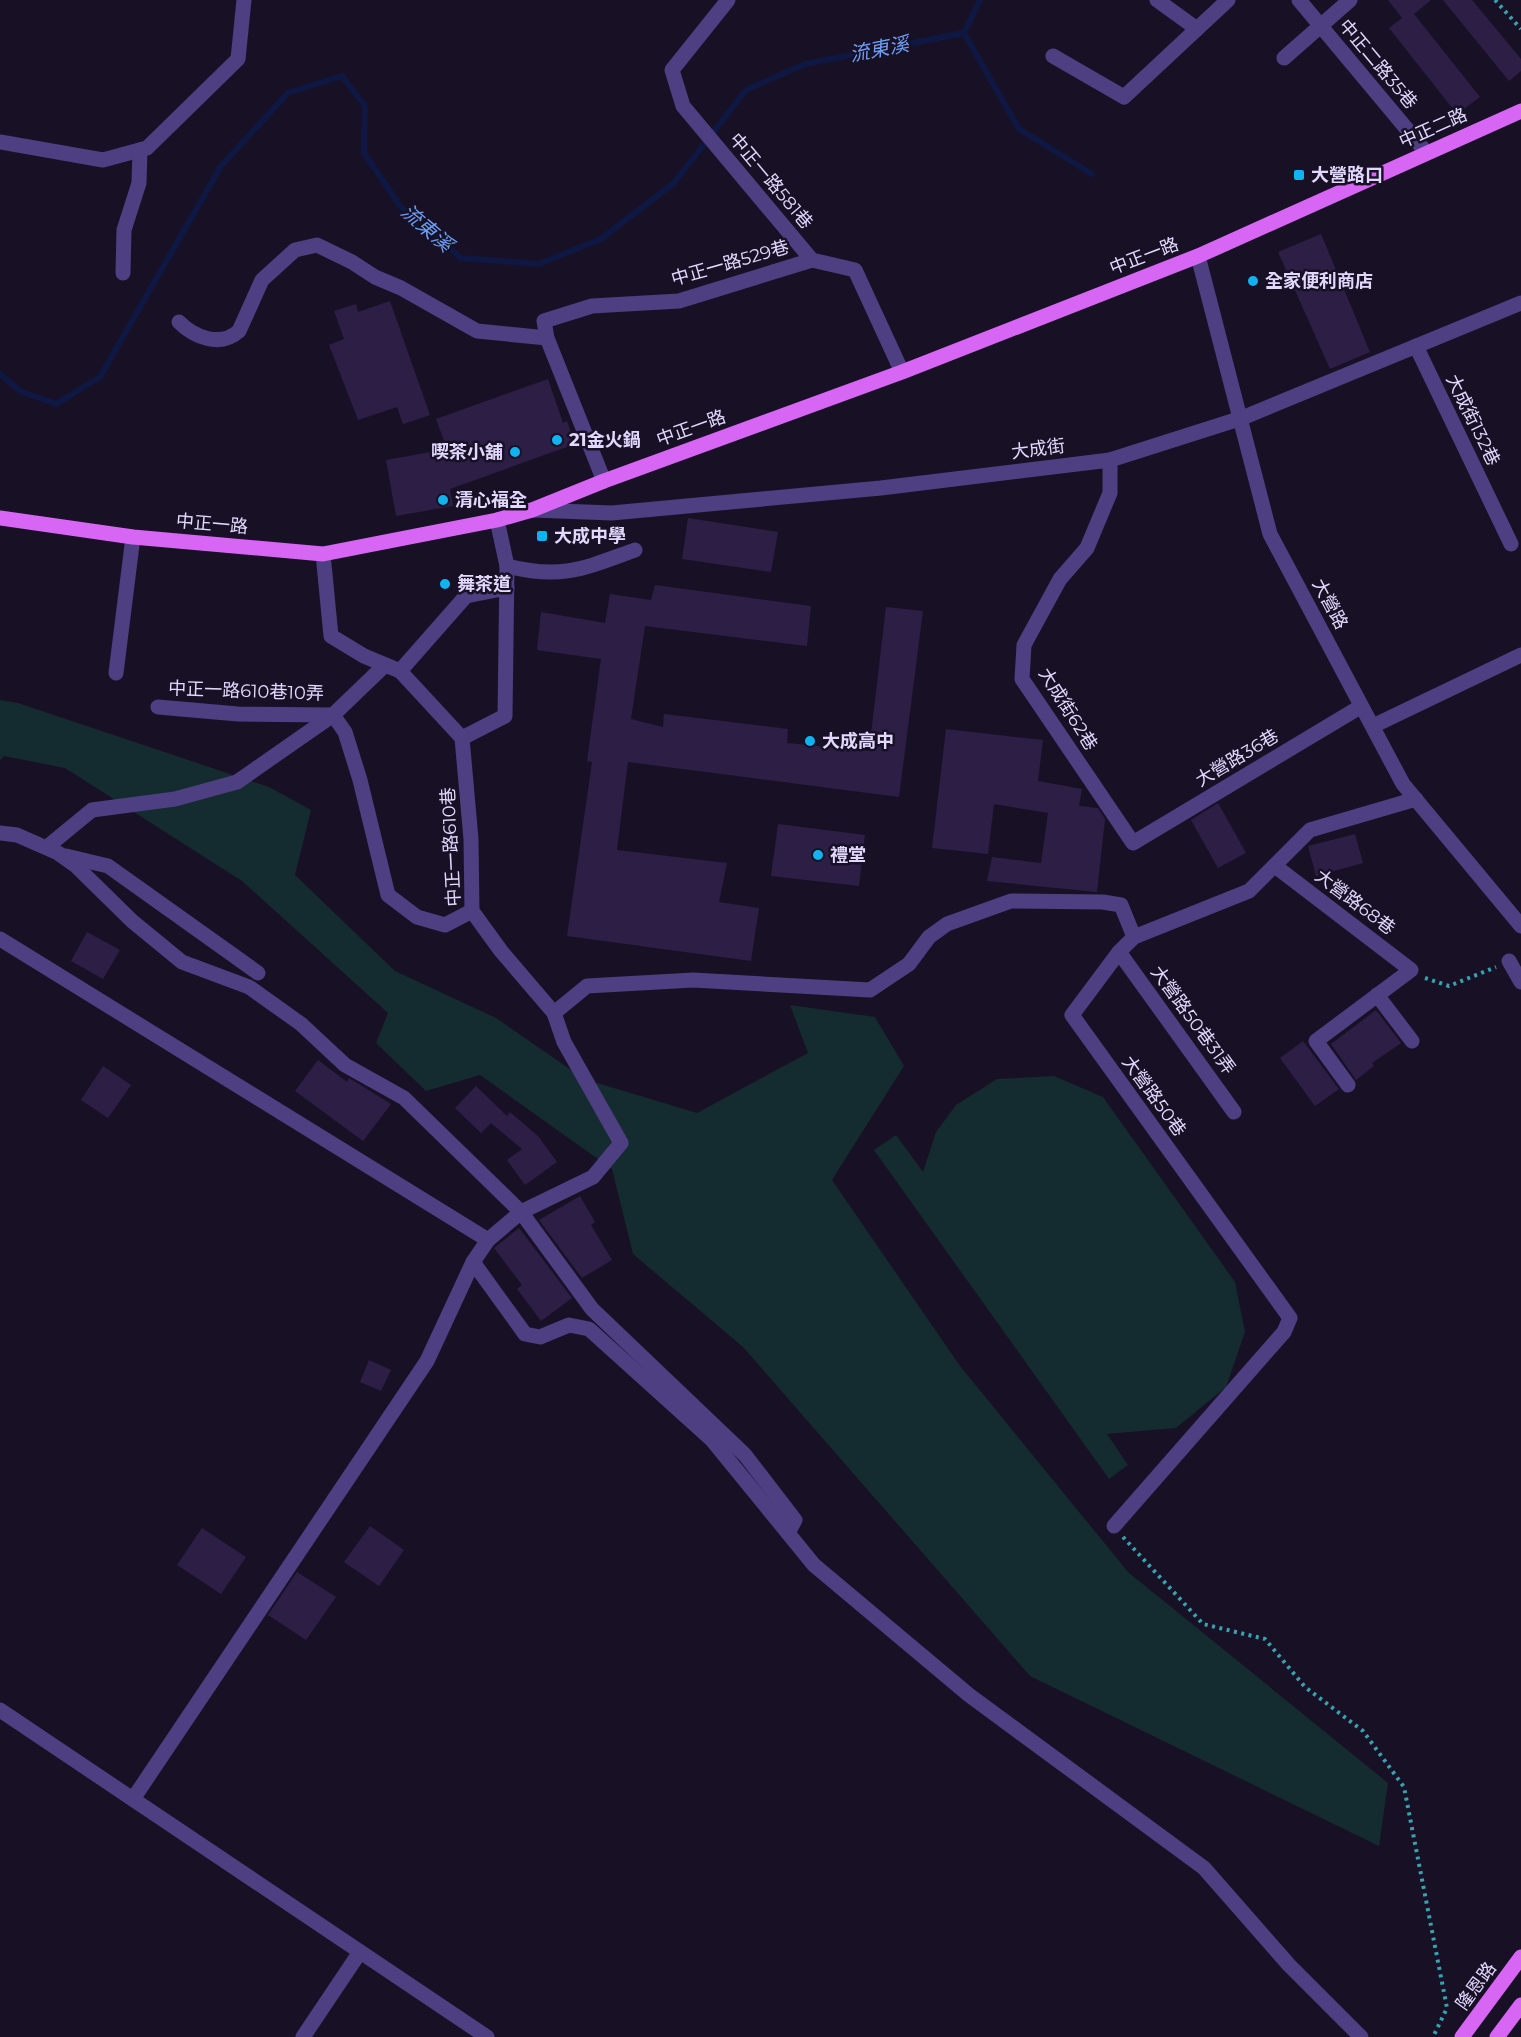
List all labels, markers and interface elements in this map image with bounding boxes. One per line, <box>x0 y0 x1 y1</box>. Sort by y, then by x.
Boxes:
street label: 中正二路35巷 <box>1334 15 1422 113</box>
water label: 流東溪 <box>847 31 914 67</box>
street label: 中正二路 <box>1396 103 1470 153</box>
street label: 中正一路581巷 <box>725 129 817 233</box>
place label: 大營路口 <box>1311 164 1383 186</box>
marker: 大營路口 <box>1292 168 1306 182</box>
water label: 流東溪 <box>396 199 460 259</box>
street label: 中正一路 <box>1106 233 1182 279</box>
street label: 中正一路529巷 <box>669 236 791 290</box>
place label: 全家便利商店 <box>1265 270 1373 292</box>
marker: 全家便利商店 <box>1246 274 1260 288</box>
street label: 大成街132巷 <box>1441 371 1505 469</box>
street label: 中正一路 <box>653 405 729 451</box>
place label: 21金火鍋 <box>569 429 641 451</box>
marker: 21金火鍋 <box>550 433 564 447</box>
street label: 大成街 <box>1010 435 1066 463</box>
place label: 喫茶小舖 <box>431 441 503 463</box>
marker: 喫茶小舖 <box>508 445 522 459</box>
place label: 清心福全 <box>455 489 527 511</box>
marker: 清心福全 <box>436 493 450 507</box>
street label: 中正一路 <box>175 510 249 538</box>
place label: 大成中學 <box>554 525 626 547</box>
marker: 大成中學 <box>535 529 549 543</box>
place label: 舞茶道 <box>457 573 511 595</box>
street label: 大營路 <box>1308 575 1352 633</box>
marker: 舞茶道 <box>438 577 452 591</box>
street label: 大成街62巷 <box>1034 664 1102 754</box>
street label: 中正一路610巷10弄 <box>168 677 324 705</box>
street label: 大營路36巷 <box>1191 725 1283 791</box>
place label: 大成高中 <box>822 730 894 752</box>
marker: 大成高中 <box>803 734 817 748</box>
street label: 中正一路610巷 <box>437 787 465 907</box>
place label: 禮堂 <box>830 844 866 866</box>
marker: 禮堂 <box>811 848 825 862</box>
street label: 大營路68巷 <box>1311 865 1399 939</box>
street label: 大營路50巷31弄 <box>1146 961 1240 1079</box>
street label: 大營路50巷 <box>1117 1051 1191 1141</box>
street label: 隆恩路 <box>1451 1958 1501 2014</box>

